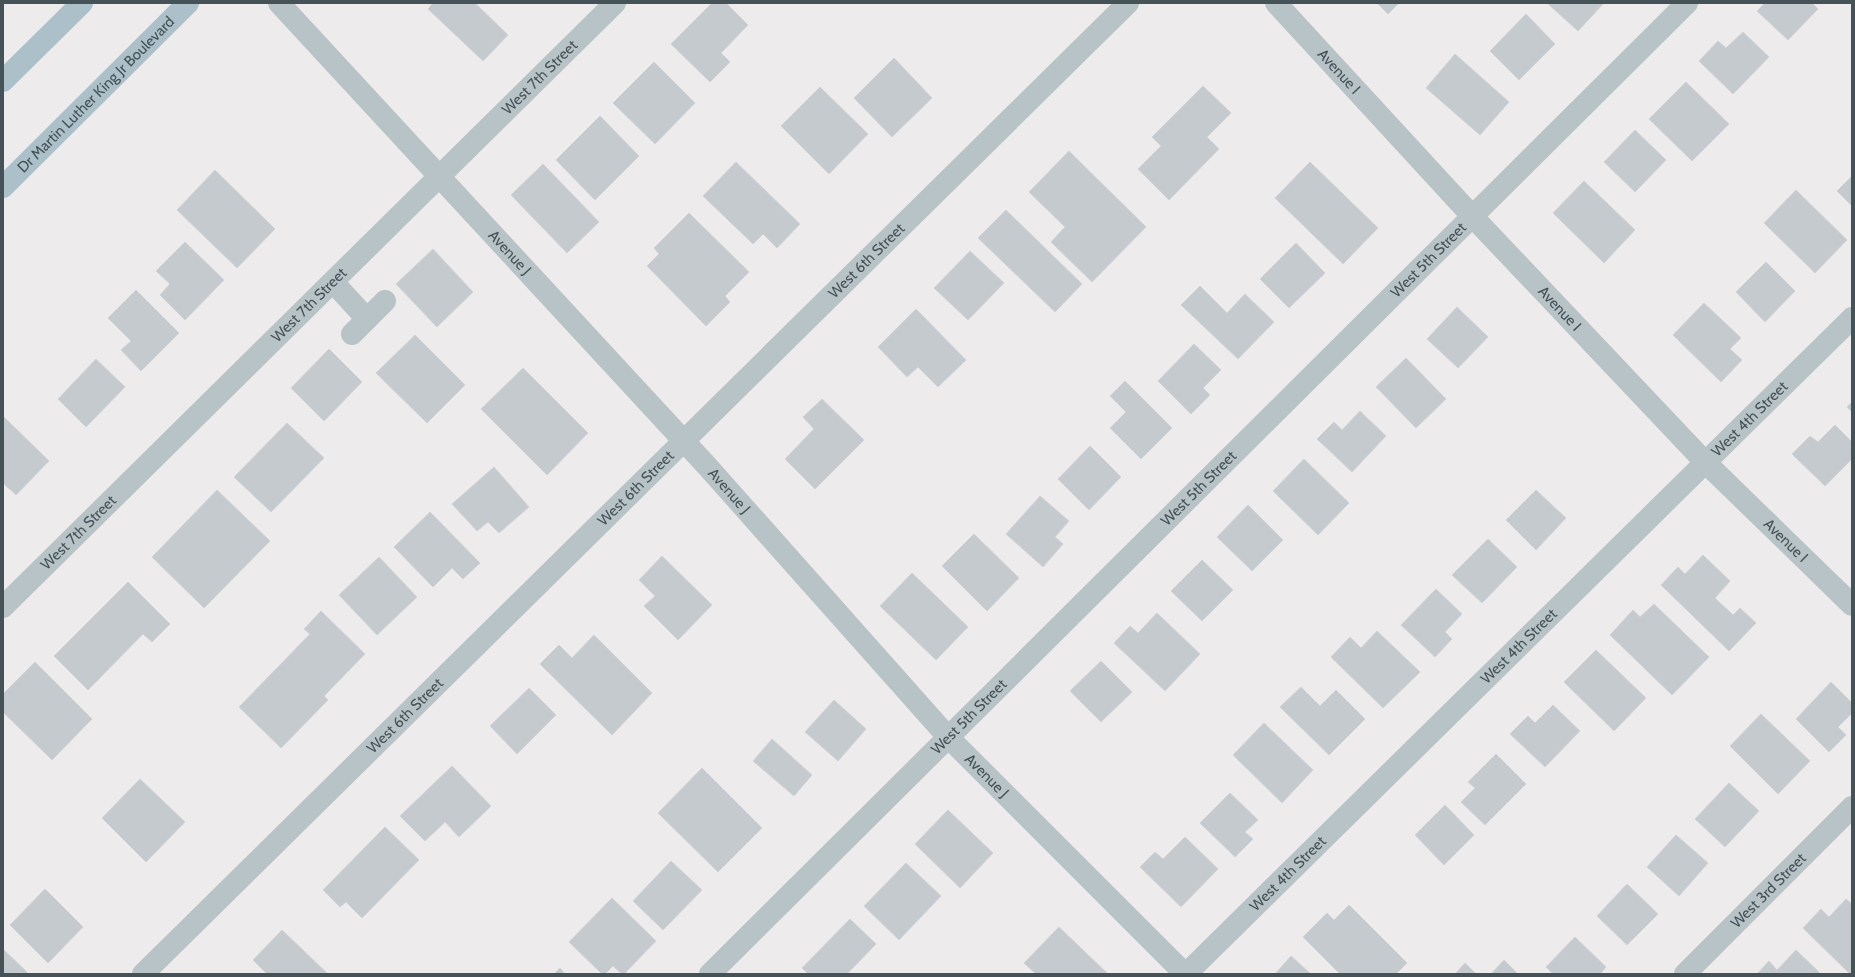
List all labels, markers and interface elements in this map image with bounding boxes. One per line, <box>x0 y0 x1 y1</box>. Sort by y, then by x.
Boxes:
street label: Dr Martin Luther King Jr Boulevard <box>14 13 178 176</box>
street label: West 7th Street <box>498 36 581 118</box>
street label: Avenue I <box>1314 45 1364 98</box>
street label: West 6th Street <box>825 219 908 302</box>
street label: West 5th Street <box>1387 219 1470 301</box>
street label: Avenue J <box>485 226 535 279</box>
street label: West 7th Street <box>268 264 350 346</box>
street label: Avenue I <box>1534 282 1585 335</box>
street label: West 4th Street <box>1708 377 1791 460</box>
street label: West 6th Street <box>594 447 678 530</box>
street label: West 5th Street <box>1157 447 1240 530</box>
street label: Avenue J <box>704 465 754 517</box>
street label: West 7th Street <box>37 491 120 574</box>
street label: Avenue I <box>1760 515 1812 566</box>
street label: West 4th Street <box>1477 605 1561 688</box>
street label: West 6th Street <box>363 674 447 757</box>
street label: West 5th Street <box>927 675 1010 758</box>
street label: Avenue J <box>961 750 1013 802</box>
street label: West 4th Street <box>1246 832 1330 915</box>
street label: West 3rd Street <box>1727 849 1810 932</box>

